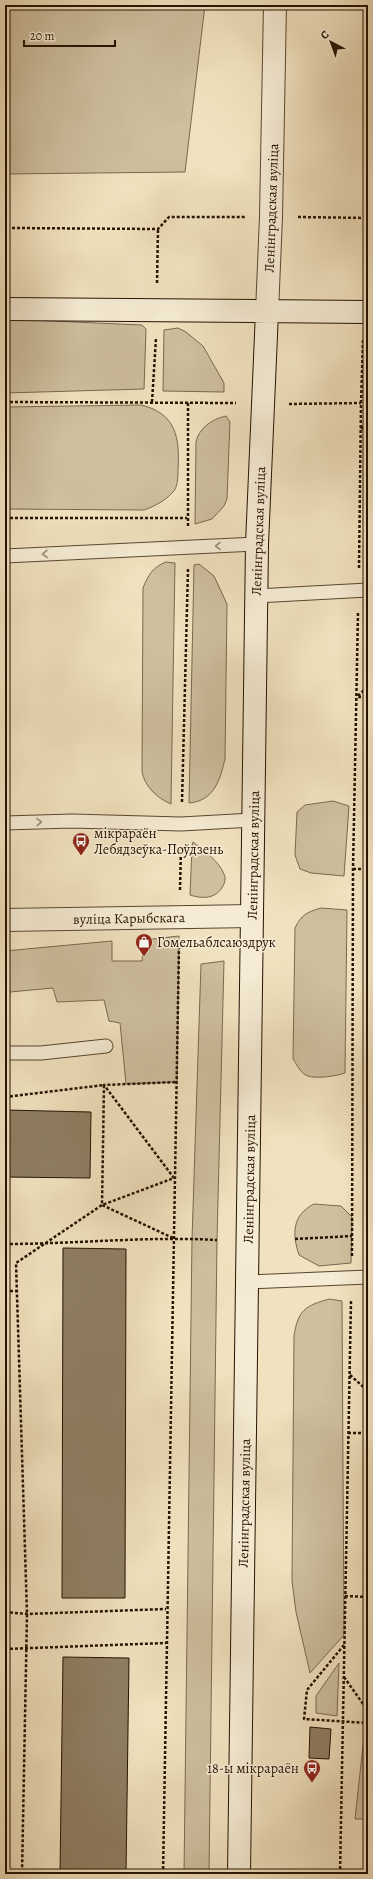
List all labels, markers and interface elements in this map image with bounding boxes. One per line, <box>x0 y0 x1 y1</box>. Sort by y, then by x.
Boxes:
scale bar <box>24 22 115 48</box>
north arrow <box>311 22 351 62</box>
text: С <box>317 27 332 43</box>
text: 20 m <box>30 28 54 44</box>
street label: Ленінградская вуліца <box>260 143 283 273</box>
street label: Ленінградская вуліца <box>247 466 270 596</box>
one-way arrow <box>215 541 221 550</box>
one-way arrow <box>42 550 48 558</box>
street label: Ленінградская вуліца <box>243 790 264 920</box>
one-way arrow <box>36 818 42 826</box>
place label: мікрараён Лебядзеўка-Поўдзень <box>94 824 223 859</box>
bus stop icon: мікрараён Лебядзеўка-Поўдзень <box>71 831 91 856</box>
street label: вуліца Карыбскага <box>73 908 186 929</box>
shop icon: Гомельаблсаюздрук <box>134 932 154 957</box>
place label: Гомельаблсаюздрук <box>157 933 276 952</box>
street label: Ленінградская вуліца <box>239 1114 260 1244</box>
street label: Ленінградская вуліца <box>234 1438 255 1568</box>
bus stop icon: 18-ы мікрараён <box>302 1758 322 1783</box>
place label: 18-ы мікрараён <box>207 1759 299 1778</box>

